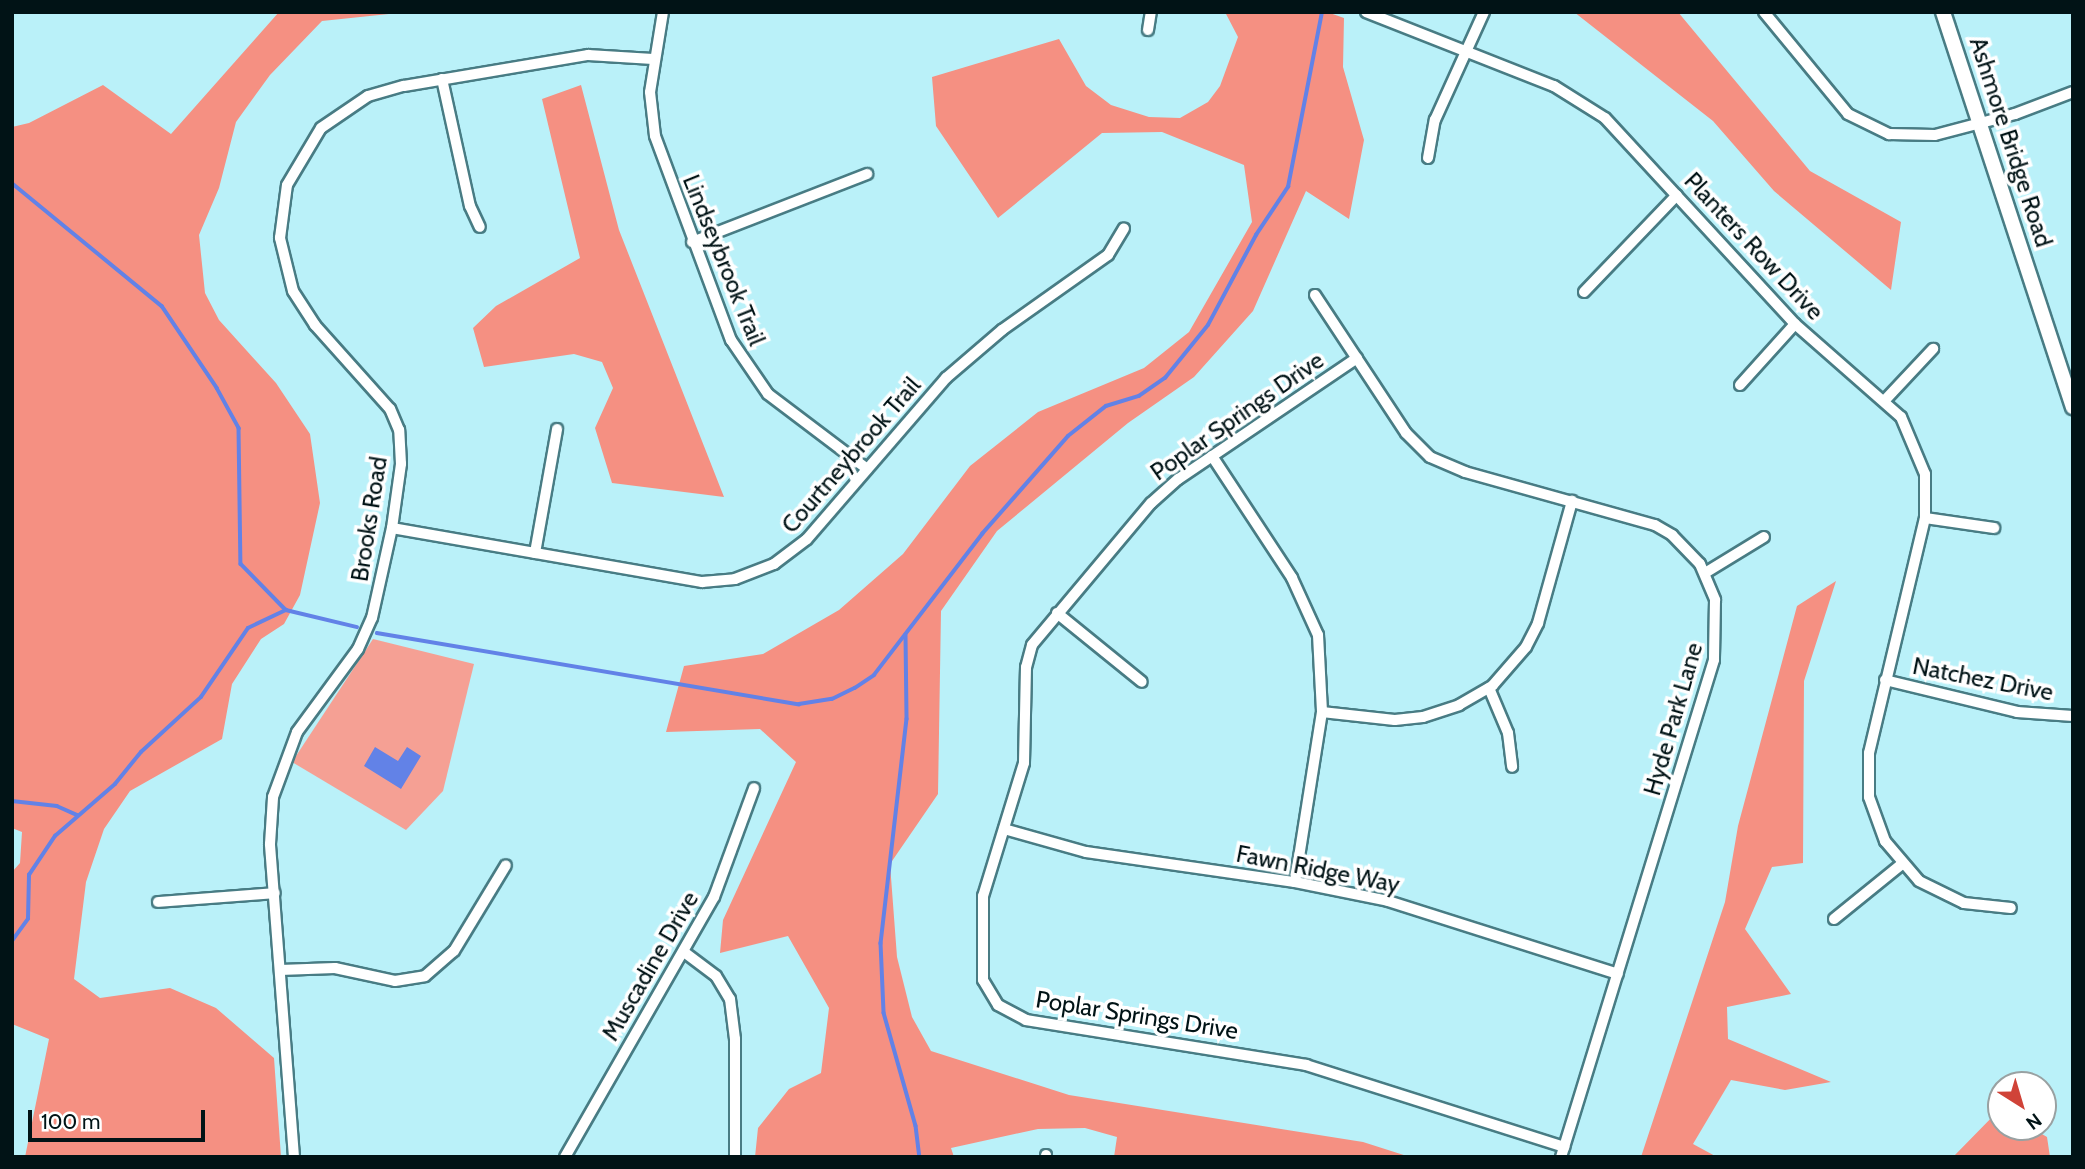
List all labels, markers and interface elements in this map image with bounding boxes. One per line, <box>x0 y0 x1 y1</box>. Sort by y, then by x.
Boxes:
street label: Ashmore Bridge Road <box>1963 34 2059 250</box>
street label: Planters Row Drive <box>1678 166 1830 326</box>
street label: Lindseybrook Trail <box>677 170 771 350</box>
street label: Poplar Springs Drive <box>1145 346 1329 486</box>
street label: Courtneybrook Trail <box>775 371 927 539</box>
street label: Brooks Road <box>345 455 393 583</box>
street label: Hyde Park Lane <box>1637 639 1709 799</box>
street label: Natchez Drive <box>1910 651 2056 707</box>
street label: Fawn Ridge Way <box>1234 839 1402 899</box>
street label: Muscadine Drive <box>596 886 704 1046</box>
street label: Poplar Springs Drive <box>1034 985 1240 1045</box>
north arrow <box>1987 1071 2057 1141</box>
scale bar <box>32 1096 208 1140</box>
text: N <box>2021 1108 2046 1135</box>
text: 100 m <box>41 1109 100 1134</box>

